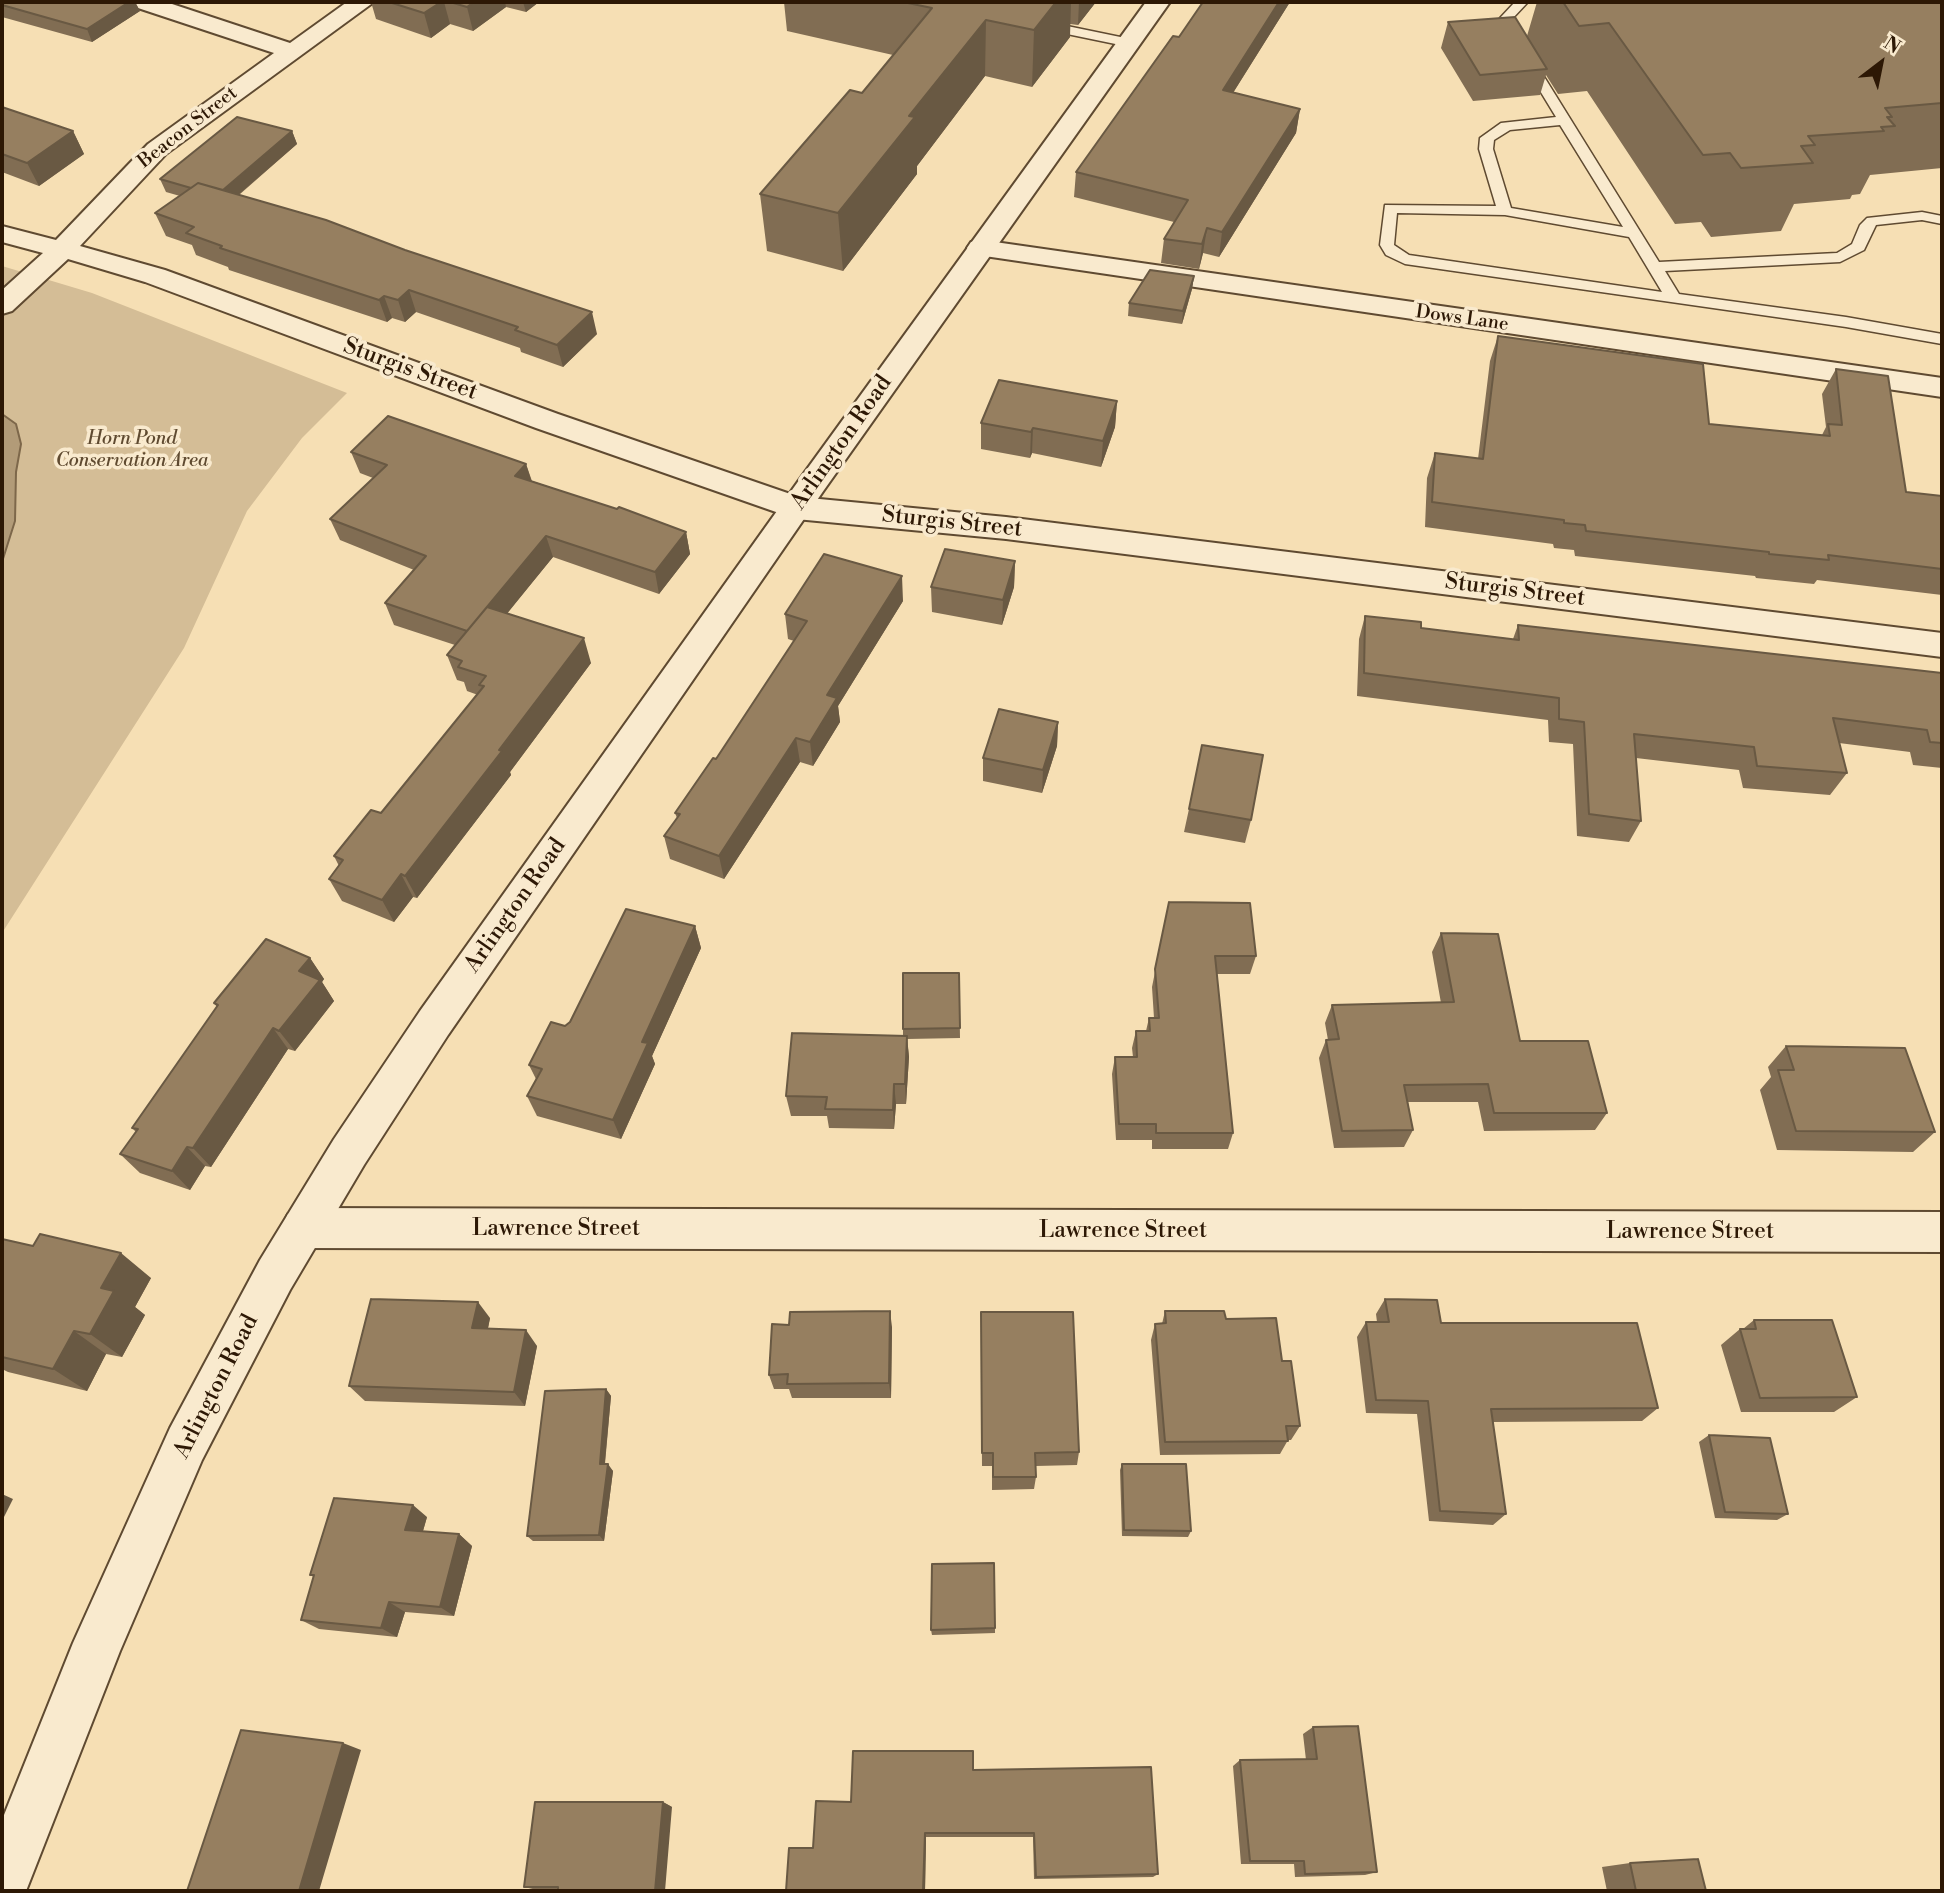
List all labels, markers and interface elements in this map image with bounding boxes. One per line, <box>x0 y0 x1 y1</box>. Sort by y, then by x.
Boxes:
north arrow <box>1846 28 1916 98</box>
text: N <box>1879 31 1905 59</box>
street label: Beacon Street <box>134 82 242 174</box>
street label: Dows Lane <box>1414 301 1510 337</box>
street label: Sturgis Street <box>339 333 481 407</box>
street label: Arlington Road <box>785 370 899 516</box>
park label: Horn Pond Conservation Area <box>56 428 208 472</box>
street label: Sturgis Street <box>880 502 1024 544</box>
street label: Sturgis Street <box>1443 569 1587 613</box>
street label: Arlington Road <box>459 833 573 979</box>
street label: Lawrence Street <box>472 1215 640 1243</box>
street label: Lawrence Street <box>1039 1217 1207 1245</box>
street label: Lawrence Street <box>1606 1218 1774 1246</box>
street label: Arlington Road <box>169 1310 265 1464</box>

